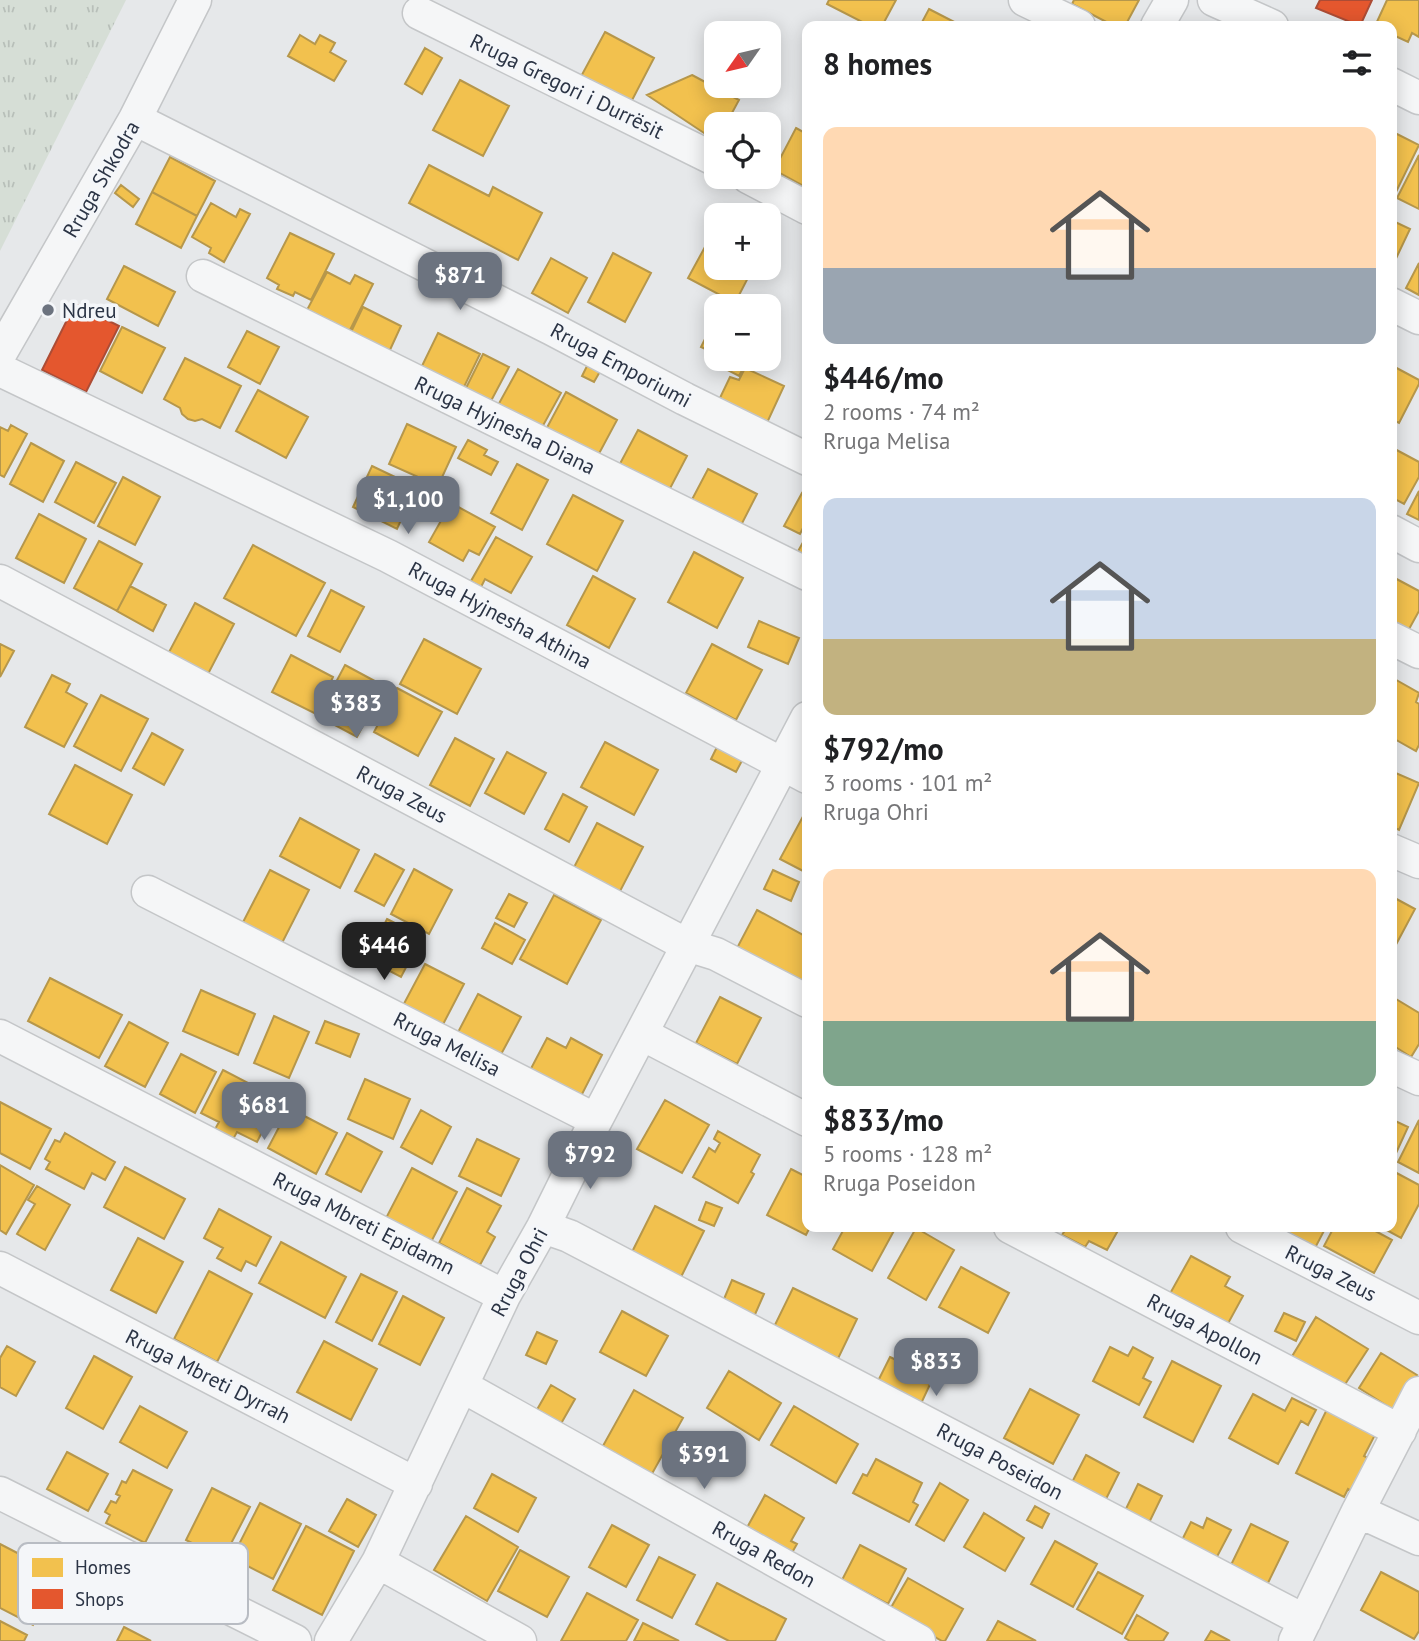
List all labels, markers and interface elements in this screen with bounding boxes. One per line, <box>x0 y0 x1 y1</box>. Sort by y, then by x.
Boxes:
north arrow <box>704 21 780 98</box>
map controls <box>704 21 781 371</box>
street label: Rruga Gregori i Durrësit <box>466 27 668 145</box>
text: 8 homes <box>823 44 932 83</box>
icon: filters <box>1338 44 1376 82</box>
button: locate <box>704 112 781 189</box>
street label: Rruga Shkodra <box>57 116 145 242</box>
icon: home <box>1037 172 1163 298</box>
button: + <box>704 203 781 280</box>
pin: $871 <box>419 252 501 312</box>
text: $871 <box>434 260 486 289</box>
button: − <box>704 294 781 371</box>
place label: Ndreu <box>62 297 117 324</box>
marker: Ndreu <box>40 302 56 318</box>
street label: Rruga Emporiumi <box>546 317 696 413</box>
text: $446/mo <box>823 358 944 397</box>
street label: Rruga Hyjnesha Diana <box>410 370 600 480</box>
text: 2 rooms · 74 m² <box>823 397 980 426</box>
text: Rruga Melisa <box>823 426 950 455</box>
pin: $1,100 <box>351 476 465 536</box>
text: $1,100 <box>372 484 444 513</box>
icon: home <box>1037 543 1163 669</box>
street label: Rruga Hyjnesha Athina <box>404 555 596 675</box>
pin: $383 <box>315 680 397 740</box>
text: $383 <box>330 688 382 717</box>
text: $792/mo <box>823 729 944 768</box>
street label: Rruga Zeus <box>352 759 452 829</box>
text: 3 rooms · 101 m² <box>823 768 992 797</box>
text: Rruga Ohri <box>823 797 929 826</box>
icon: home <box>1037 914 1163 1040</box>
pin: $446 <box>343 922 425 982</box>
text: $446 <box>358 930 410 959</box>
street label: Rruga Melisa <box>389 1006 505 1082</box>
pin: $681 <box>223 1082 305 1142</box>
text: $681 <box>238 1090 290 1119</box>
text: $833/mo <box>823 1100 944 1139</box>
pin: $792 <box>549 1132 631 1191</box>
text: $792 <box>564 1139 616 1168</box>
text: 5 rooms · 128 m² <box>823 1139 992 1168</box>
street label: Rruga Mbreti Epidamn <box>268 1165 460 1281</box>
text: Rruga Poseidon <box>823 1168 976 1197</box>
street label: Rruga Ohri <box>484 1223 554 1321</box>
street label: Rruga Zeus <box>1281 1239 1381 1307</box>
street label: Rruga Apollon <box>1142 1287 1268 1371</box>
street label: Rruga Mbreti Dyrrah <box>121 1323 295 1429</box>
pin: $833 <box>895 1338 977 1398</box>
text: $833 <box>910 1346 962 1375</box>
street label: Rruga Poseidon <box>932 1416 1068 1506</box>
pin: $391 <box>663 1432 745 1491</box>
text: $391 <box>678 1439 730 1468</box>
street label: Rruga Redon <box>707 1514 821 1594</box>
legend <box>18 1543 248 1624</box>
text: Homes <box>75 1555 131 1579</box>
text: Shops <box>75 1587 124 1611</box>

